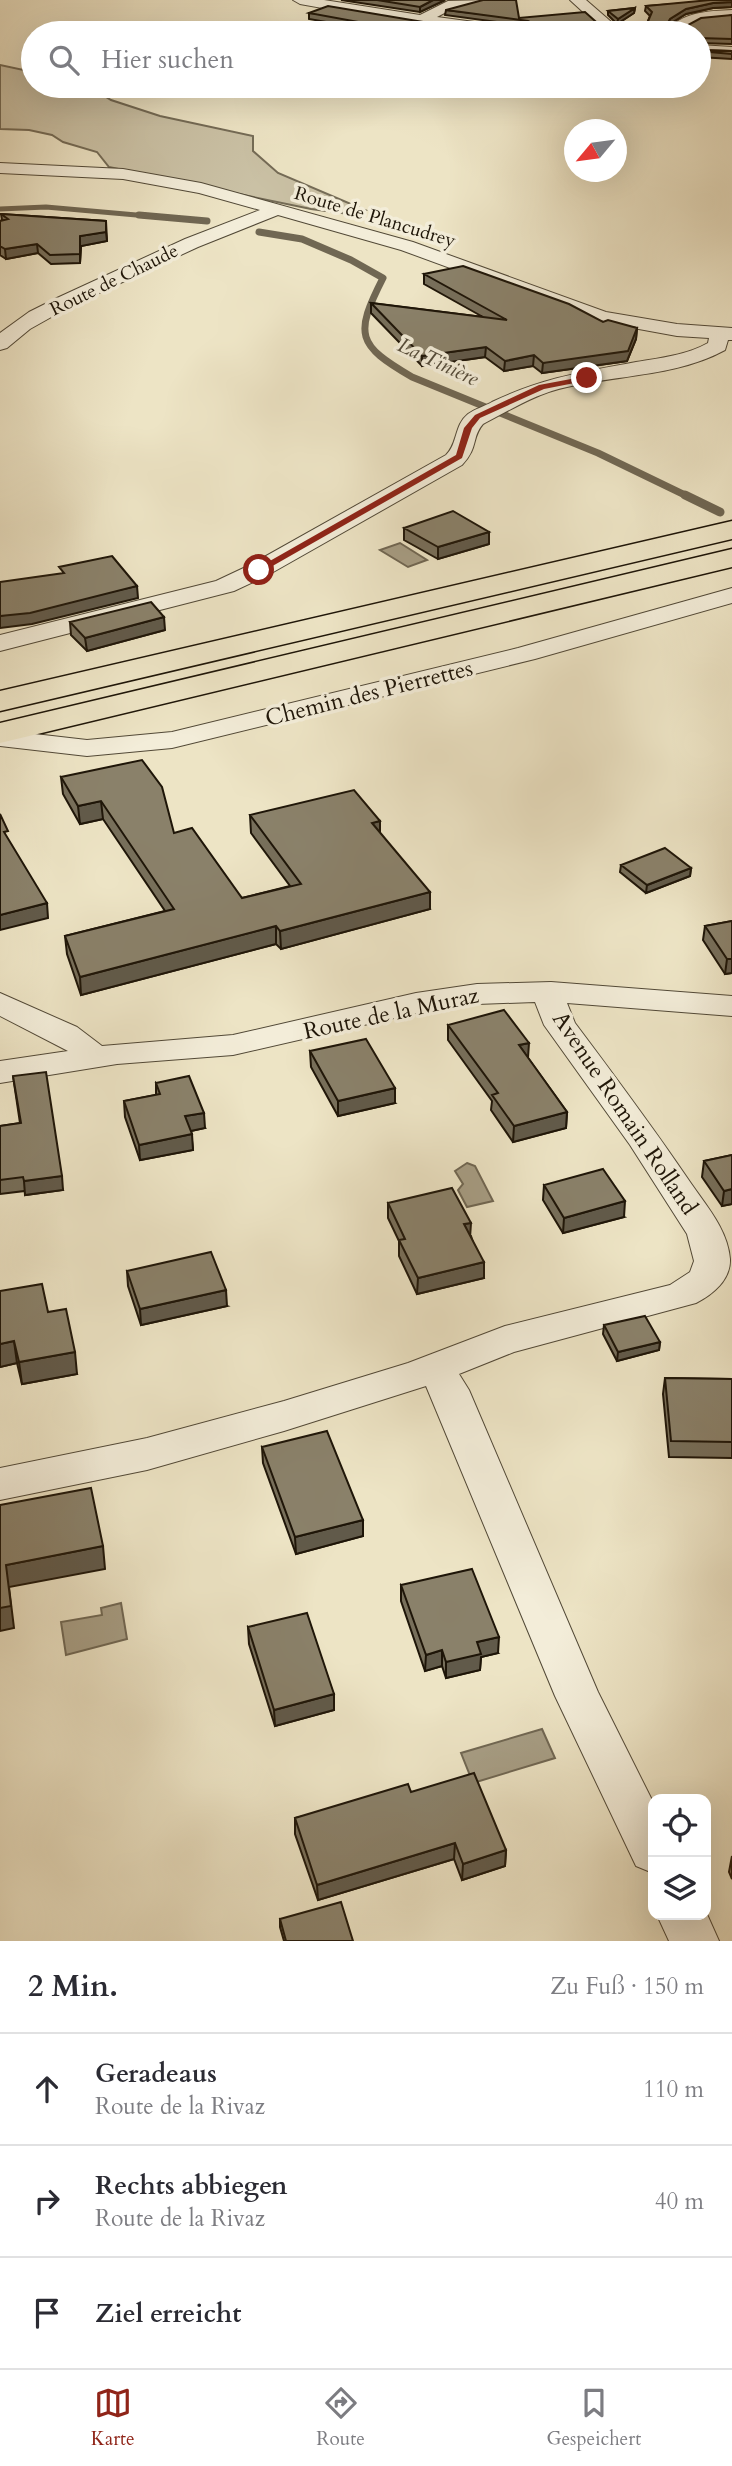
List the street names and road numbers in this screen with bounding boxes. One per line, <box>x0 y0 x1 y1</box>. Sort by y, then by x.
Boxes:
street label: Route de Plancudrey <box>291 180 459 254</box>
street label: Route de Chaude <box>45 238 183 322</box>
street label: Chemin des Pierrettes <box>262 652 476 734</box>
street label: Route de la Muraz <box>300 979 482 1047</box>
street label: Avenue Romain Rolland <box>545 1005 705 1222</box>

